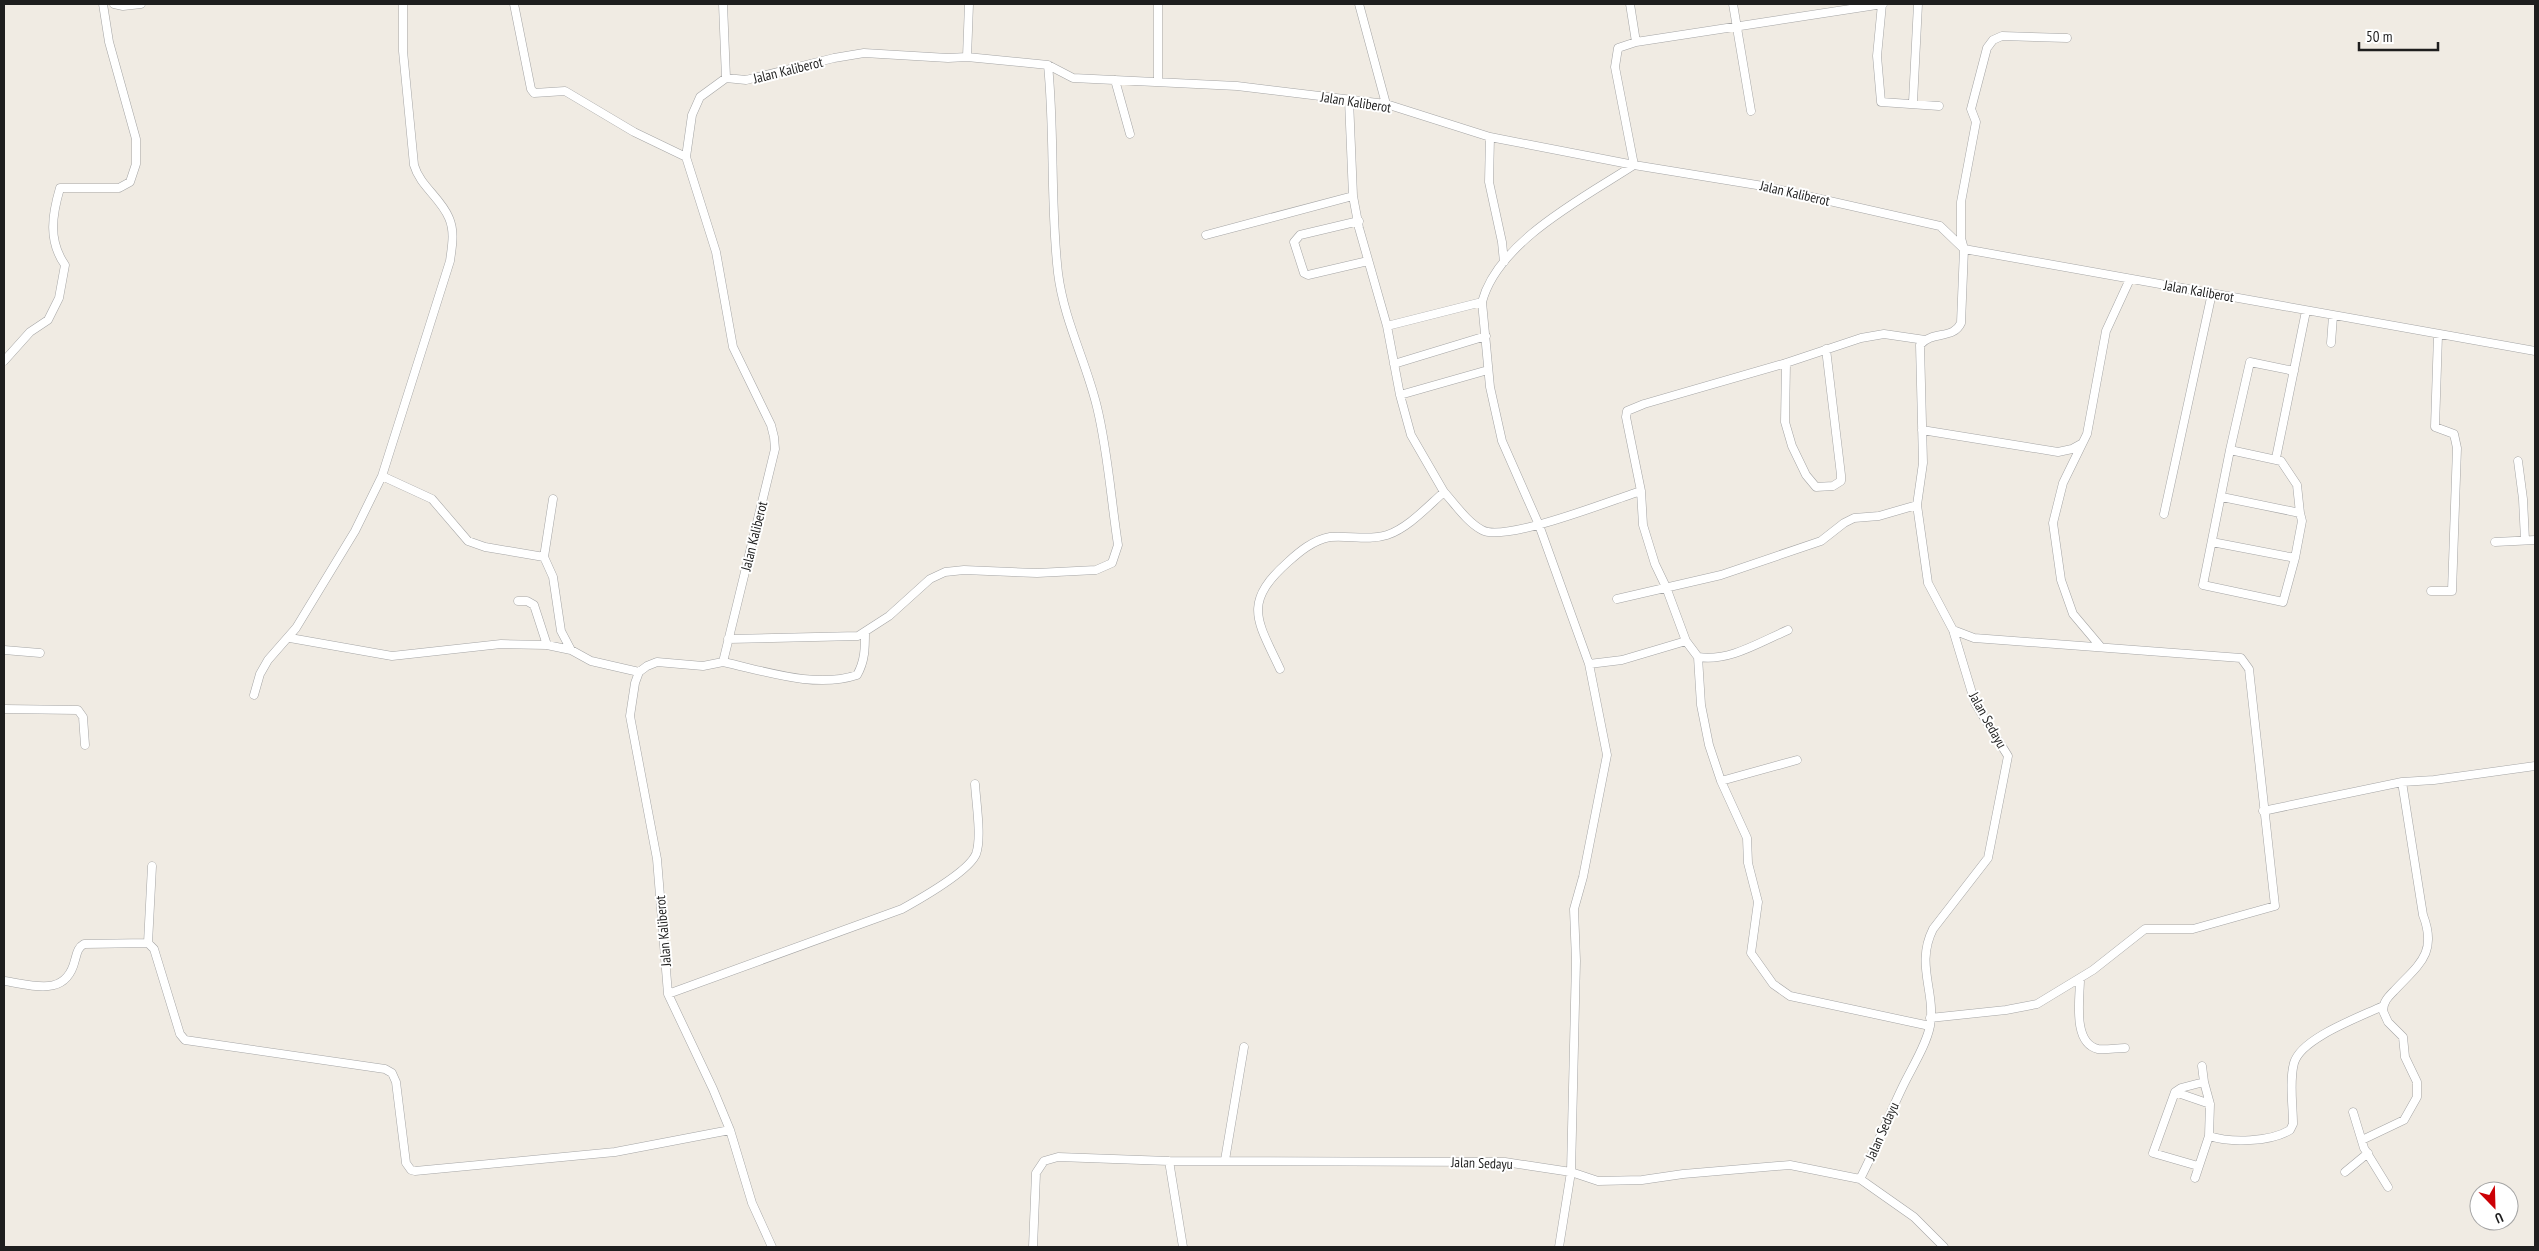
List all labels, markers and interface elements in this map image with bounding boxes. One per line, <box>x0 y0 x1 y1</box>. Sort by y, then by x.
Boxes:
scale bar <box>2359 20 2438 52</box>
text: 50 m <box>2366 27 2392 46</box>
street label: Jalan Kaliberot <box>750 53 825 88</box>
street label: Jalan Kaliberot <box>1319 87 1393 116</box>
street label: Jalan Kaliberot <box>1757 176 1832 210</box>
street label: Jalan Kaliberot <box>2161 276 2236 306</box>
street label: Jalan Kaliberot <box>736 499 771 574</box>
street label: Jalan Sedayu <box>1965 688 2011 751</box>
street label: Jalan Kaliberot <box>651 895 675 968</box>
street label: Jalan Sedayu <box>1861 1099 1903 1164</box>
street label: Jalan Sedayu <box>1450 1153 1513 1173</box>
north arrow <box>2469 1181 2519 1231</box>
text: U <box>2492 1208 2506 1228</box>

